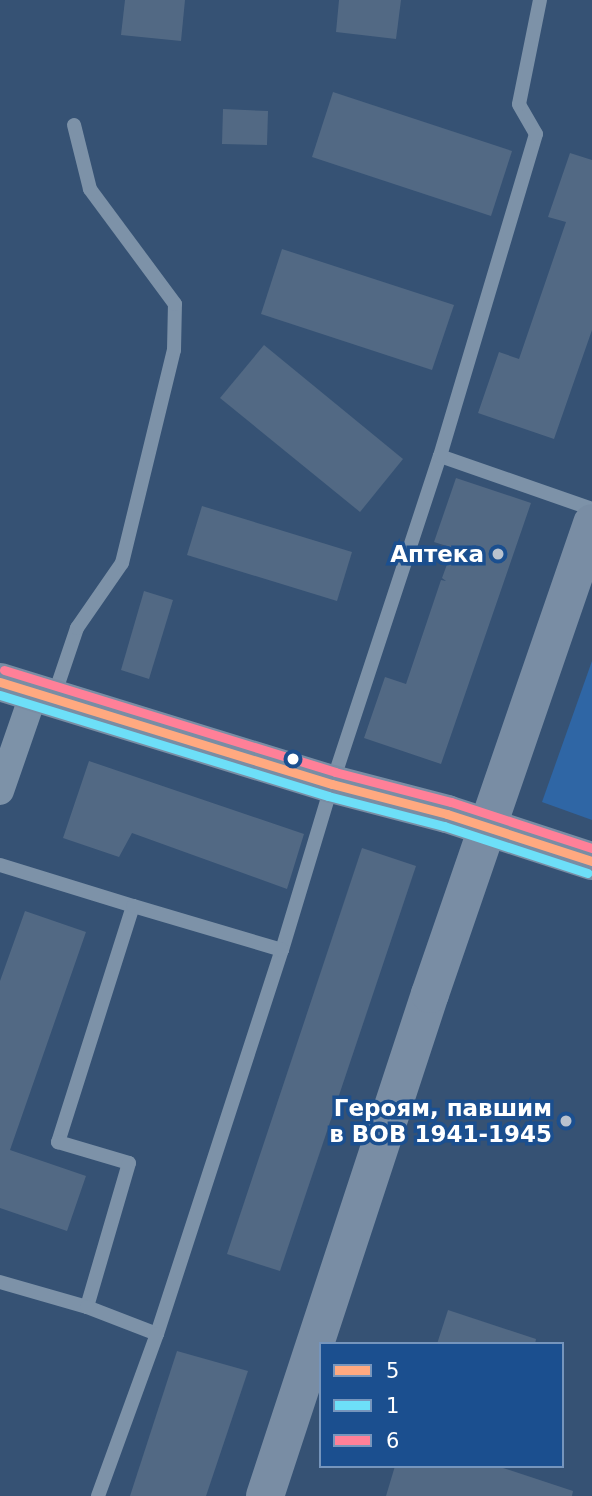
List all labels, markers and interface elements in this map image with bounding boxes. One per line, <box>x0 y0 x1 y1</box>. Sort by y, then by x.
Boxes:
place label: Аптека <box>390 540 484 568</box>
marker: Аптека <box>490 546 506 562</box>
unlabelled marker <box>286 752 300 766</box>
place label: Героям, павшим в ВОВ 1941-1945 <box>329 1094 552 1148</box>
marker: Героям, павшим в ВОВ 1941-1945 <box>558 1113 574 1129</box>
legend <box>319 1342 564 1468</box>
text: 5 <box>386 1359 399 1383</box>
text: 1 <box>386 1394 399 1418</box>
text: 6 <box>386 1429 399 1453</box>

